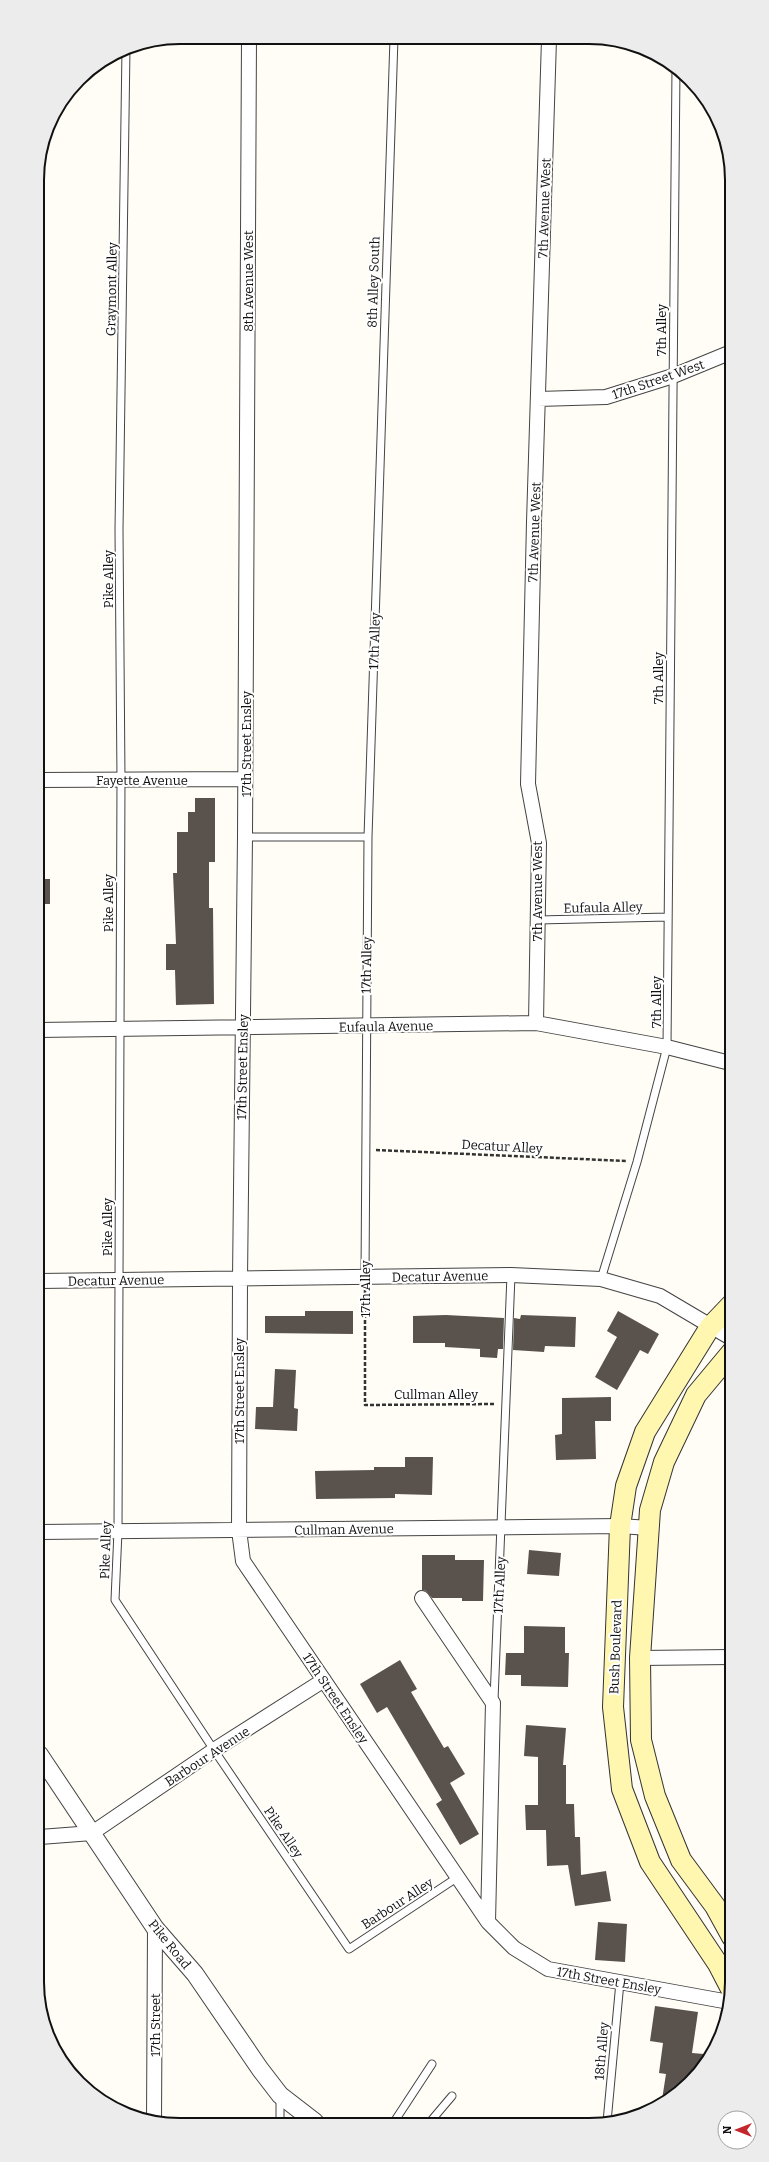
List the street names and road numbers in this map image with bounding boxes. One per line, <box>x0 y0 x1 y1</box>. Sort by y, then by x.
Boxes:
street label: 7th Avenue West <box>535 157 554 258</box>
street label: 8th Avenue West <box>241 230 256 332</box>
street label: 8th Alley South <box>364 236 383 328</box>
street label: Graymont Alley <box>103 242 120 336</box>
street label: 7th Alley <box>654 304 669 356</box>
street label: 17th Street West <box>610 357 707 402</box>
street label: 7th Avenue West <box>525 481 544 582</box>
street label: Pike Alley <box>101 550 116 608</box>
street label: 17th Alley <box>366 612 383 670</box>
street label: 7th Alley <box>651 652 666 704</box>
street label: 17th Street Ensley <box>239 691 254 797</box>
street label: Fayette Avenue <box>96 773 188 788</box>
street label: 7th Avenue West <box>530 840 545 941</box>
street label: Pike Alley <box>101 874 116 932</box>
street label: Eufaula Alley <box>563 899 643 916</box>
street label: 17th Alley <box>359 936 374 994</box>
street label: 7th Alley <box>649 976 664 1028</box>
street label: 17th Street Ensley <box>234 1014 251 1120</box>
street label: Eufaula Avenue <box>339 1018 433 1035</box>
street label: Decatur Alley <box>461 1137 543 1156</box>
street label: Pike Alley <box>100 1198 115 1256</box>
street label: 17th Alley <box>358 1260 373 1318</box>
street label: Decatur Avenue <box>392 1268 488 1285</box>
street label: Decatur Avenue <box>68 1272 164 1289</box>
street label: 17th Street Ensley <box>232 1338 247 1444</box>
street label: Cullman Alley <box>394 1387 478 1402</box>
street label: Pike Alley <box>97 1520 114 1579</box>
street label: Cullman Avenue <box>294 1521 394 1538</box>
street label: 17th Alley <box>491 1556 508 1614</box>
street label: Bush Boulevard <box>606 1599 625 1694</box>
street label: 17th Street Ensley <box>300 1650 372 1747</box>
street label: Barbour Avenue <box>162 1723 252 1789</box>
street label: Pike Alley <box>261 1804 306 1861</box>
street label: Barbour Alley <box>359 1875 436 1932</box>
street label: Pike Road <box>145 1917 194 1972</box>
street label: 17th Street Ensley <box>555 1964 663 1997</box>
street label: 17th Street <box>148 1993 163 2057</box>
street label: 18th Alley <box>591 2021 612 2081</box>

